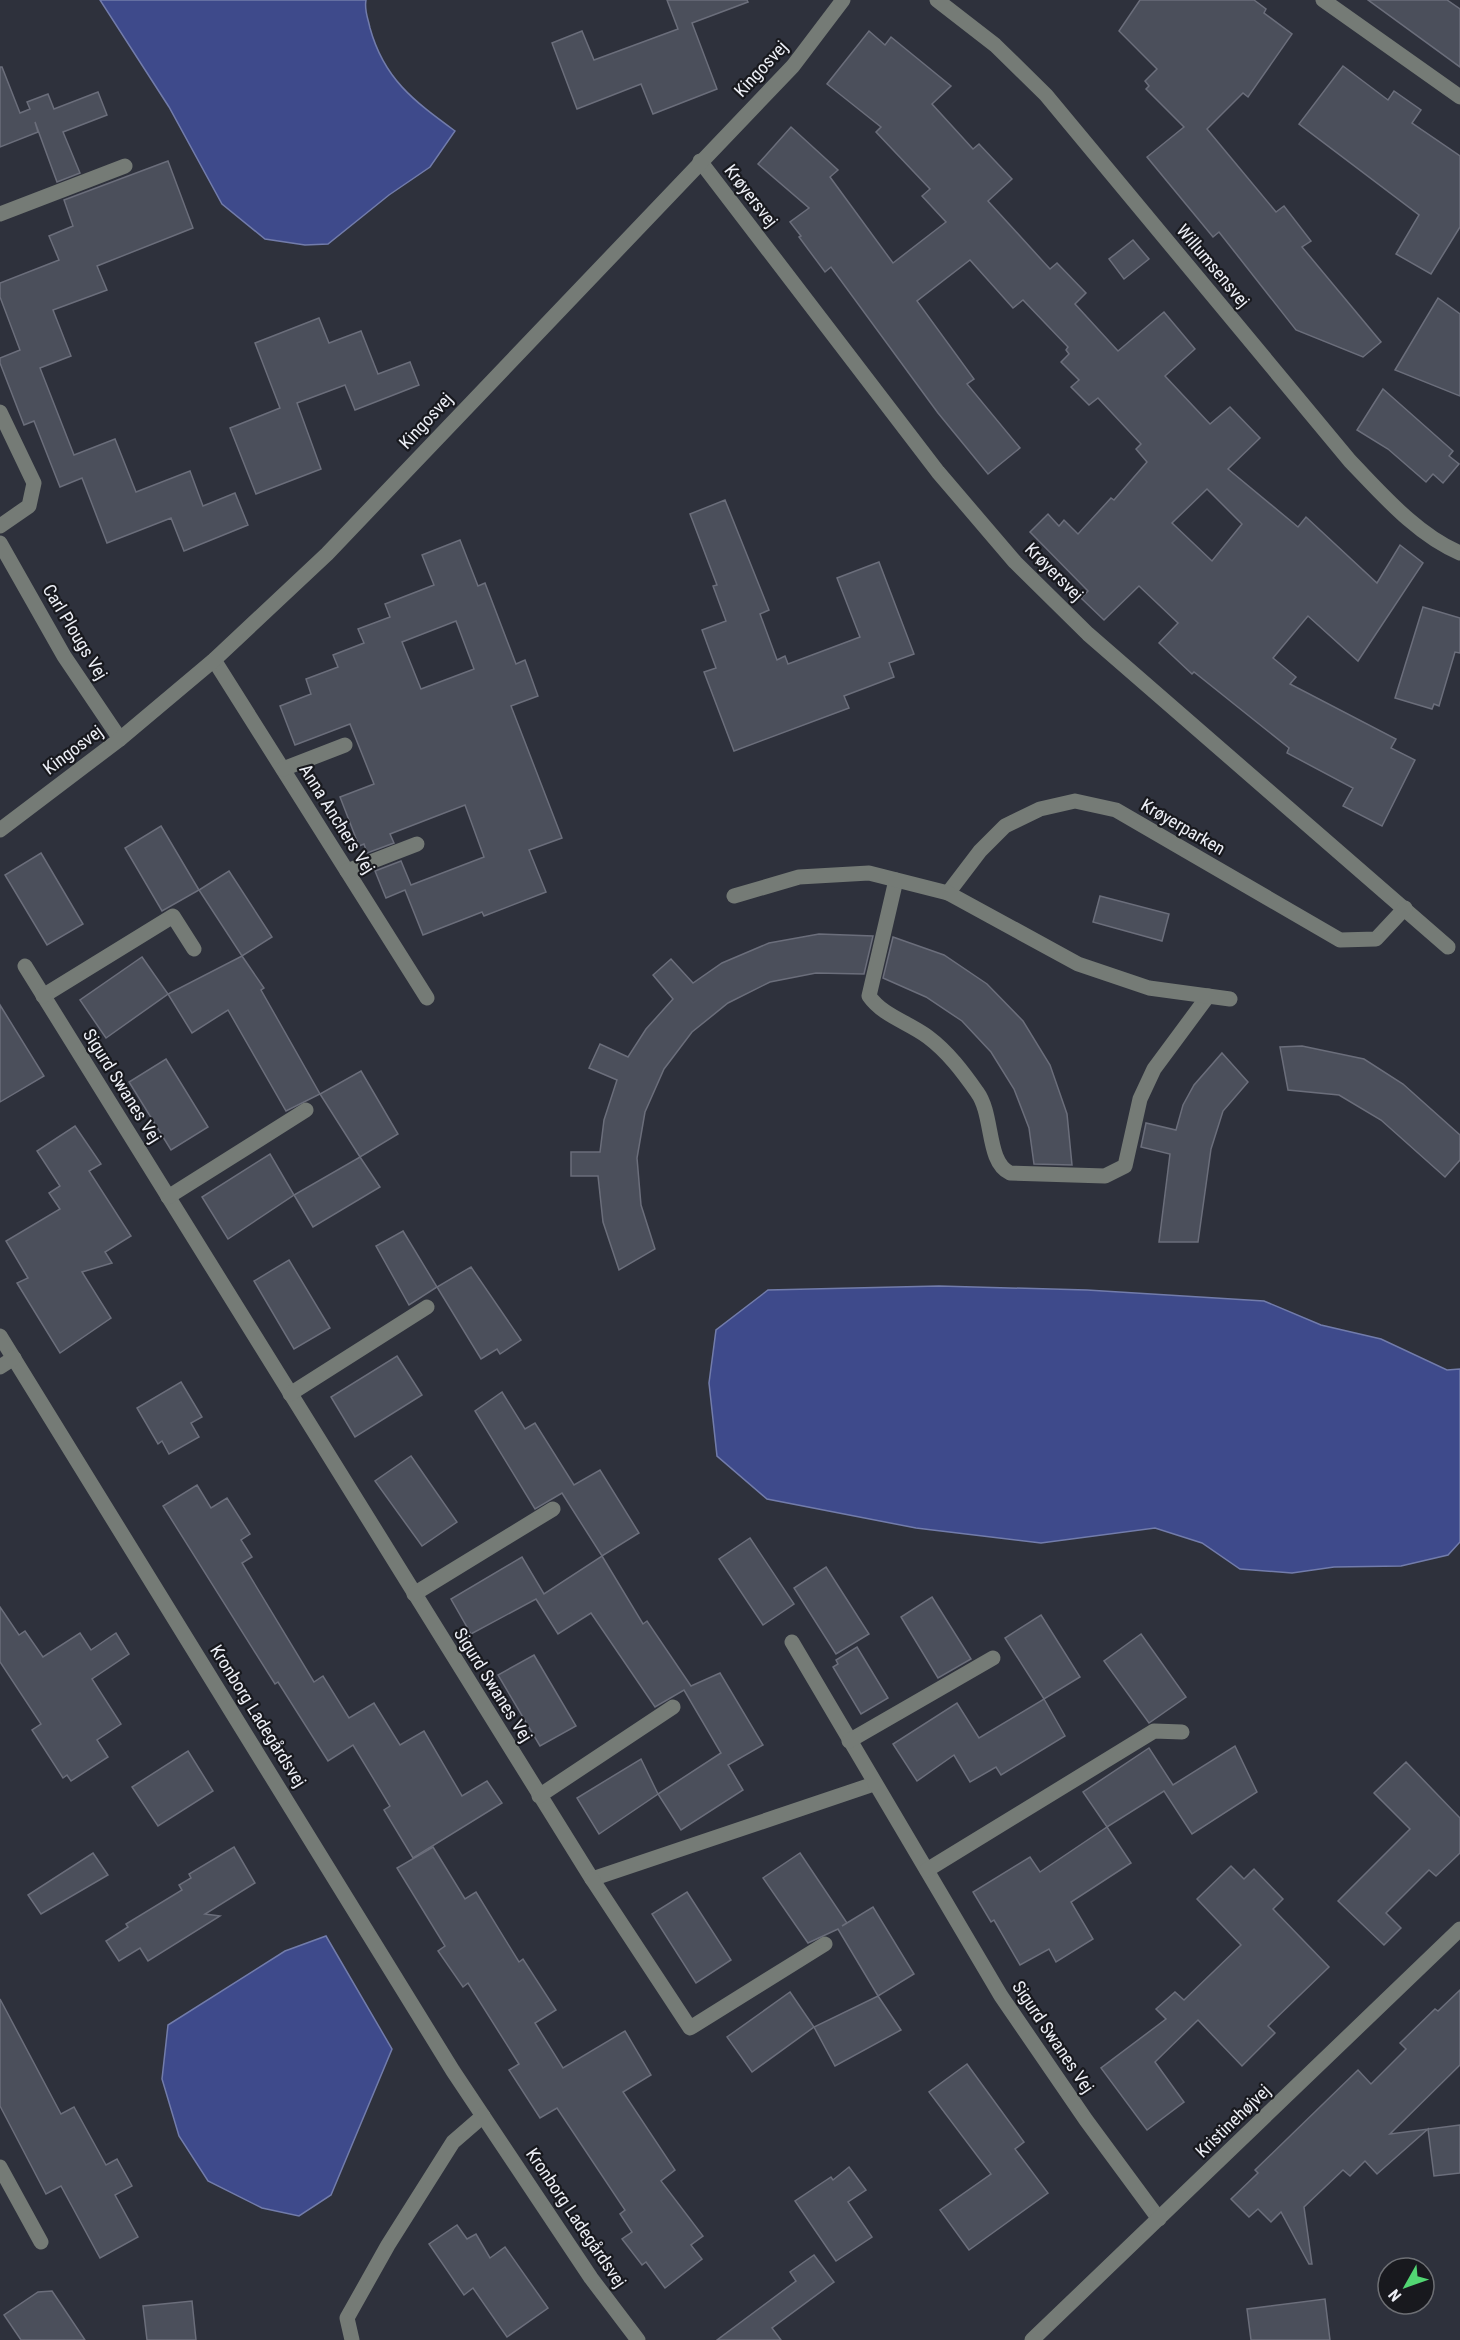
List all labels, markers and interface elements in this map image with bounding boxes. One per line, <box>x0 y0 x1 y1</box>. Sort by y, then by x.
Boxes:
street label: Kingosvej <box>729 36 792 101</box>
street label: Krøyersvej <box>720 160 782 231</box>
street label: Willumsensvej <box>1173 220 1254 311</box>
street label: Kingosvej <box>394 388 457 453</box>
street label: Krøyersvej <box>1021 538 1088 605</box>
street label: Carl Plougs Vej <box>39 580 112 683</box>
street label: Kingosvej <box>39 720 107 779</box>
street label: Anna Anchers Vej <box>295 760 379 877</box>
street label: Krøyerparken <box>1137 794 1229 859</box>
street label: Sigurd Swanes Vej <box>79 1025 166 1147</box>
street label: Sigurd Swanes Vej <box>450 1624 537 1746</box>
street label: Kronborg Ladegårdsvej <box>206 1641 311 1791</box>
street label: Sigurd Swanes Vej <box>1008 1977 1099 2097</box>
street label: Kristinehøjvej <box>1191 2080 1274 2162</box>
street label: Kronborg Ladegårdsvej <box>522 2144 631 2291</box>
north arrow <box>1376 2256 1436 2316</box>
text: N <box>1384 2285 1405 2305</box>

